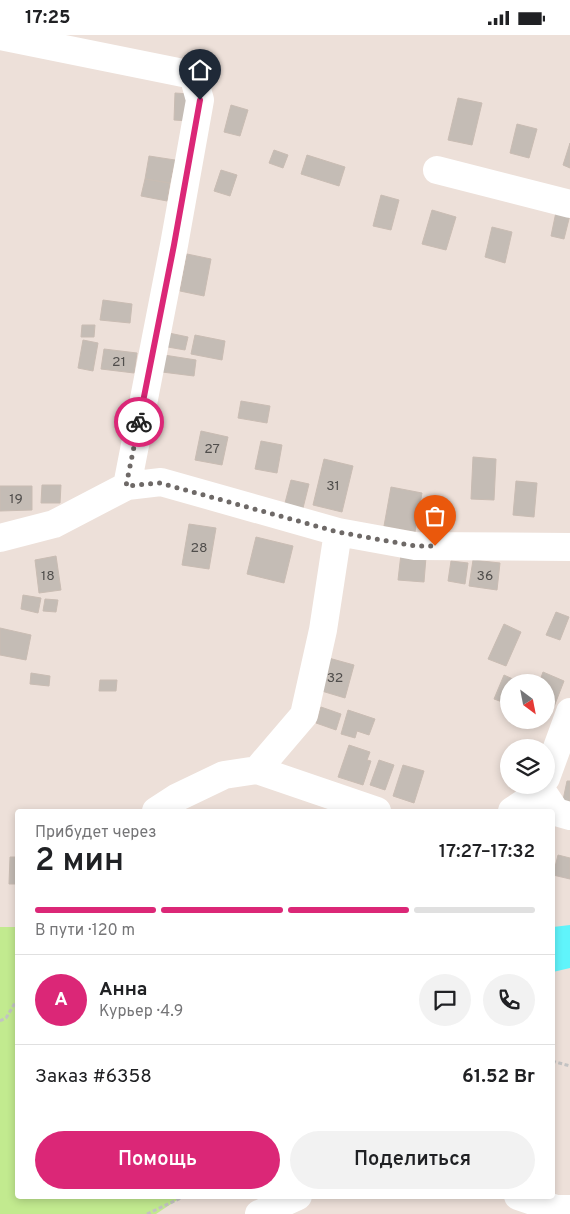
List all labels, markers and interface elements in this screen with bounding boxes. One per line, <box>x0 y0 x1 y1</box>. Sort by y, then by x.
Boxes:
text: 17:25 <box>25 6 71 30</box>
pin <box>179 49 221 100</box>
icon: home <box>186 56 214 84</box>
house number: 21 <box>112 354 126 371</box>
courier <box>114 397 164 447</box>
icon: bike <box>125 408 153 436</box>
house number: 27 <box>204 441 220 458</box>
house number: 31 <box>326 478 340 495</box>
house number: 19 <box>9 491 23 508</box>
pin <box>414 495 456 546</box>
icon: bag <box>421 502 449 530</box>
house number: 28 <box>190 540 208 557</box>
house number: 18 <box>41 568 55 585</box>
house number: 36 <box>477 568 493 585</box>
house number: 32 <box>327 670 343 687</box>
north arrow <box>500 674 555 729</box>
map controls <box>500 674 555 794</box>
button: layers <box>500 739 555 794</box>
text: Прибудет через <box>35 823 157 843</box>
text: 17:27–17:32 <box>439 840 535 864</box>
text: 2 мин <box>35 842 124 882</box>
text: В пути · 120 m <box>35 921 135 941</box>
button: chat <box>419 974 471 1026</box>
button: phone <box>483 974 535 1026</box>
text: Анна <box>99 978 147 1002</box>
text: А <box>54 988 68 1012</box>
text: Курьер · 4.9 <box>99 1002 183 1022</box>
text: Заказ #6358 <box>35 1065 152 1089</box>
text: 61.52 Br <box>462 1065 535 1089</box>
button: Помощь <box>35 1131 280 1189</box>
button: Поделиться <box>290 1131 535 1189</box>

